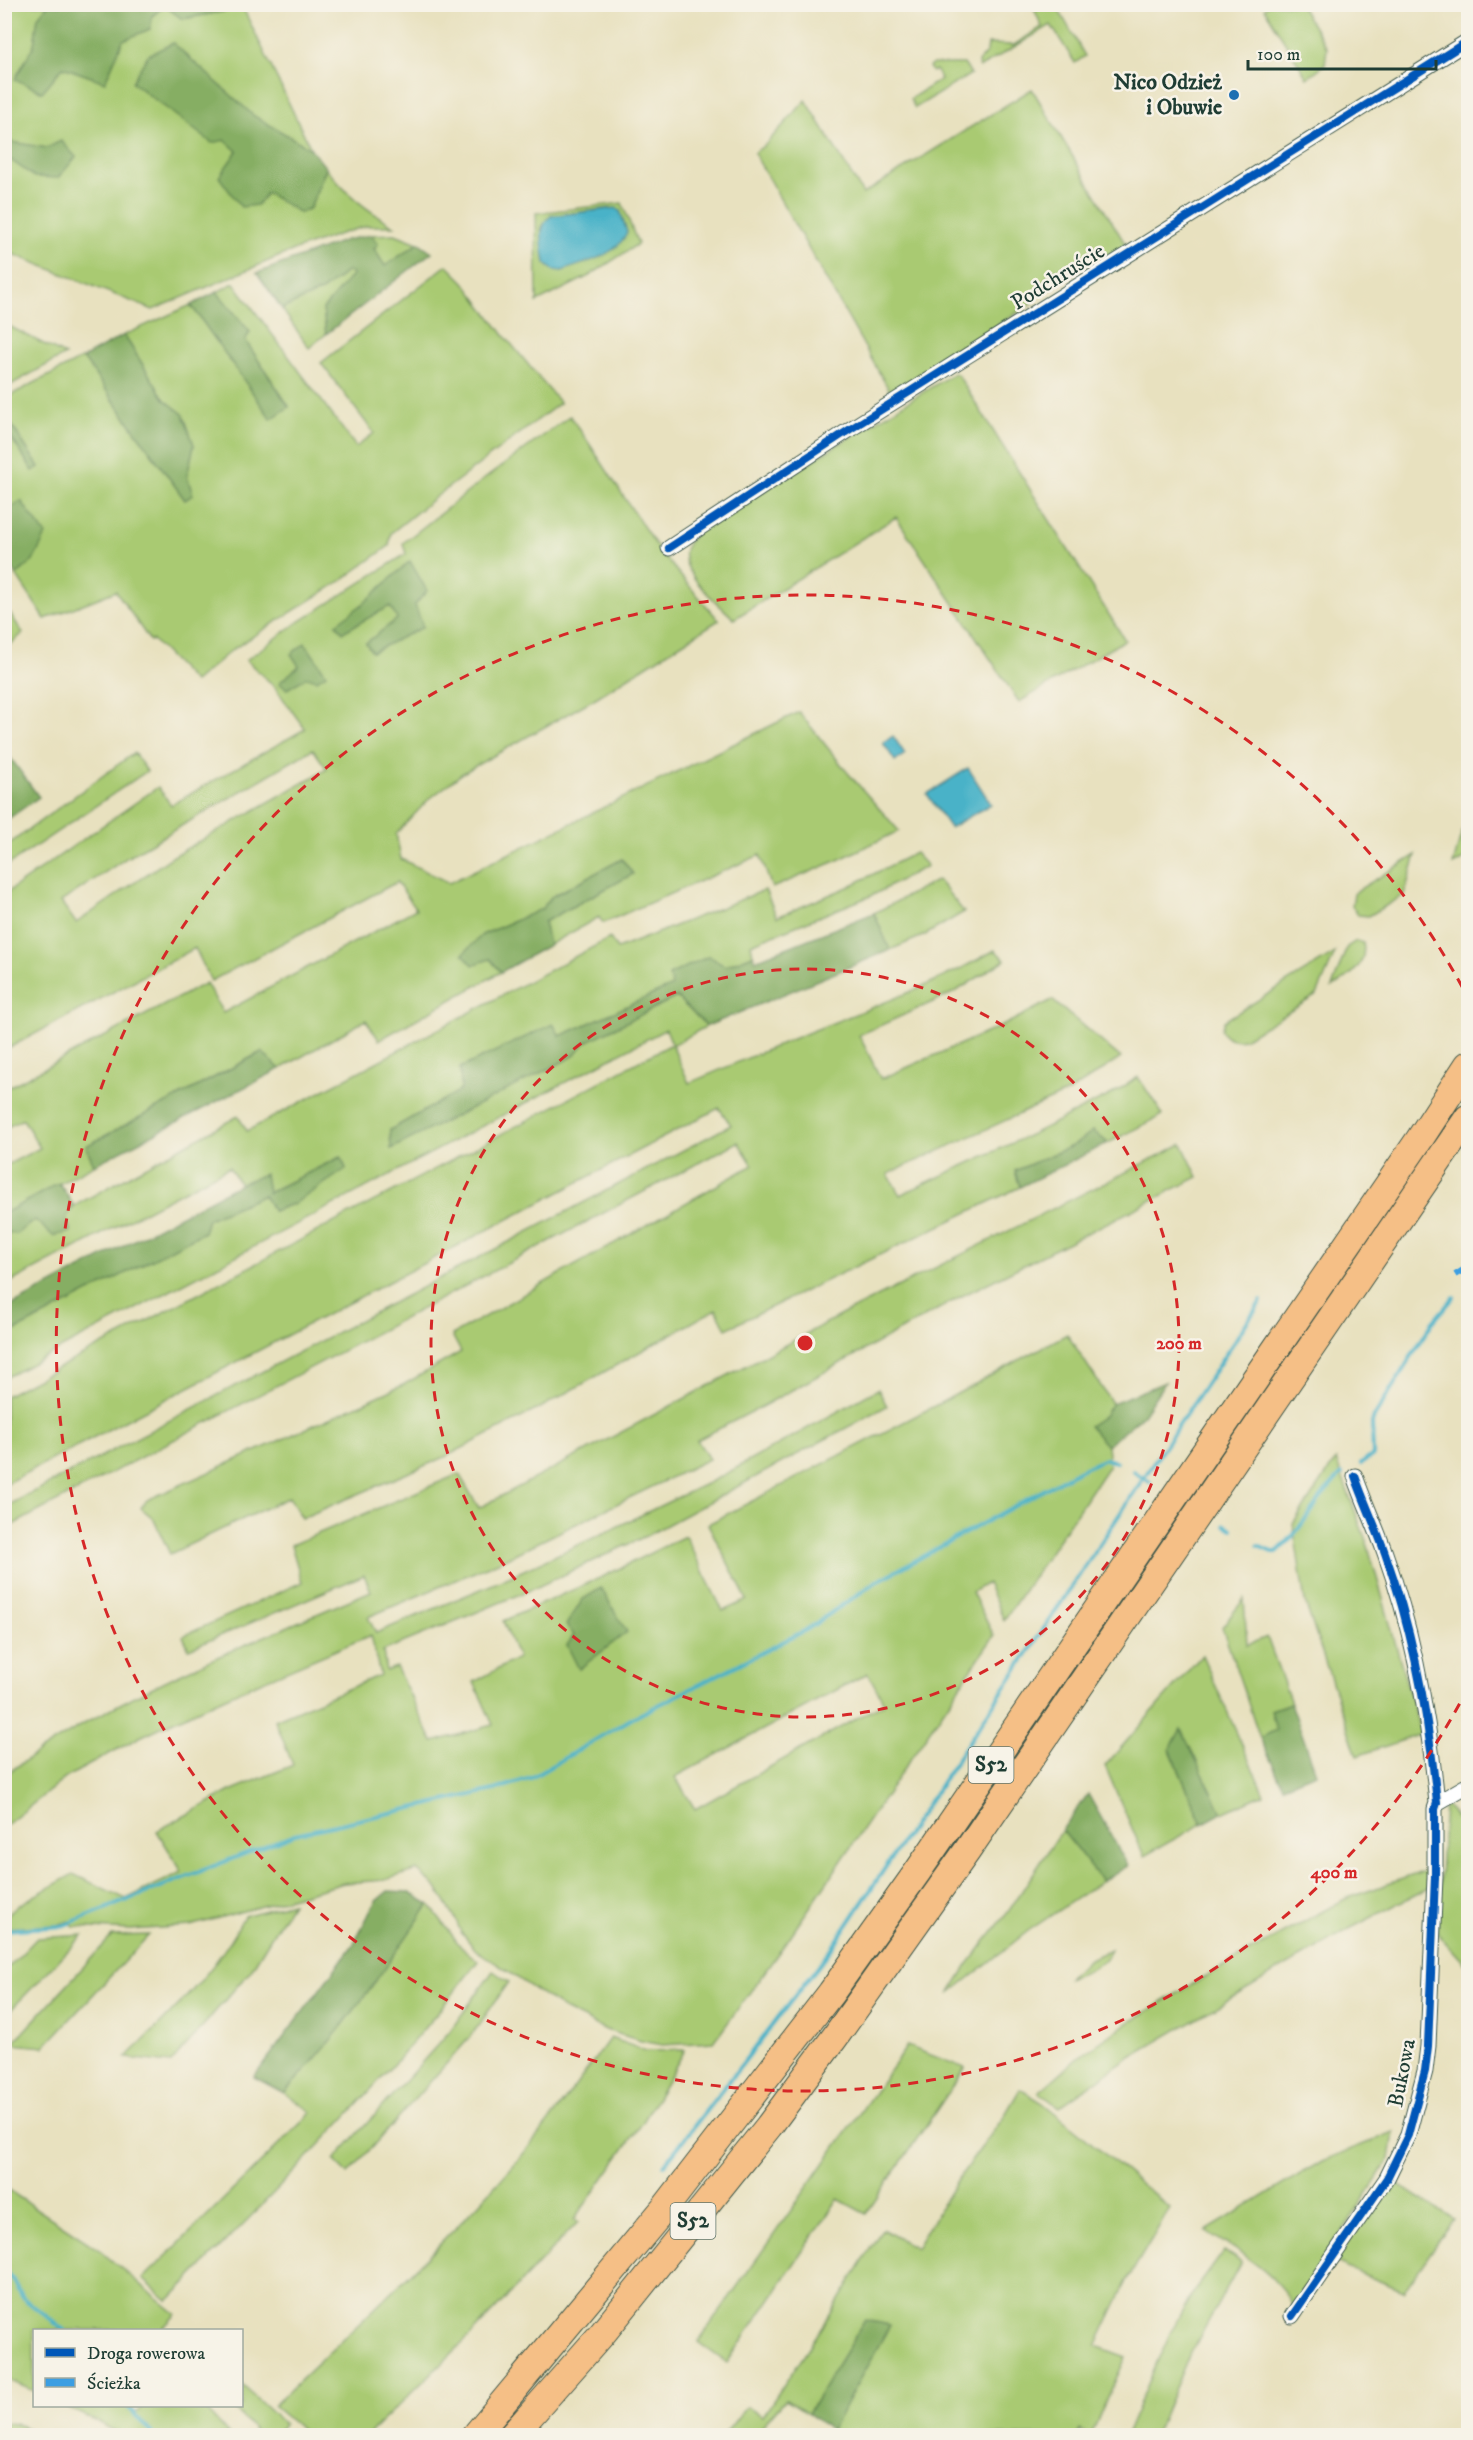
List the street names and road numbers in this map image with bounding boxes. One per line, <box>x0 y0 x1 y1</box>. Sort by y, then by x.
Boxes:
street label: Podchruście <box>1006 238 1110 316</box>
road number: S52 <box>968 1747 1014 1783</box>
street label: Bukowa <box>1382 2036 1422 2110</box>
road number: S52 <box>670 2203 716 2239</box>

